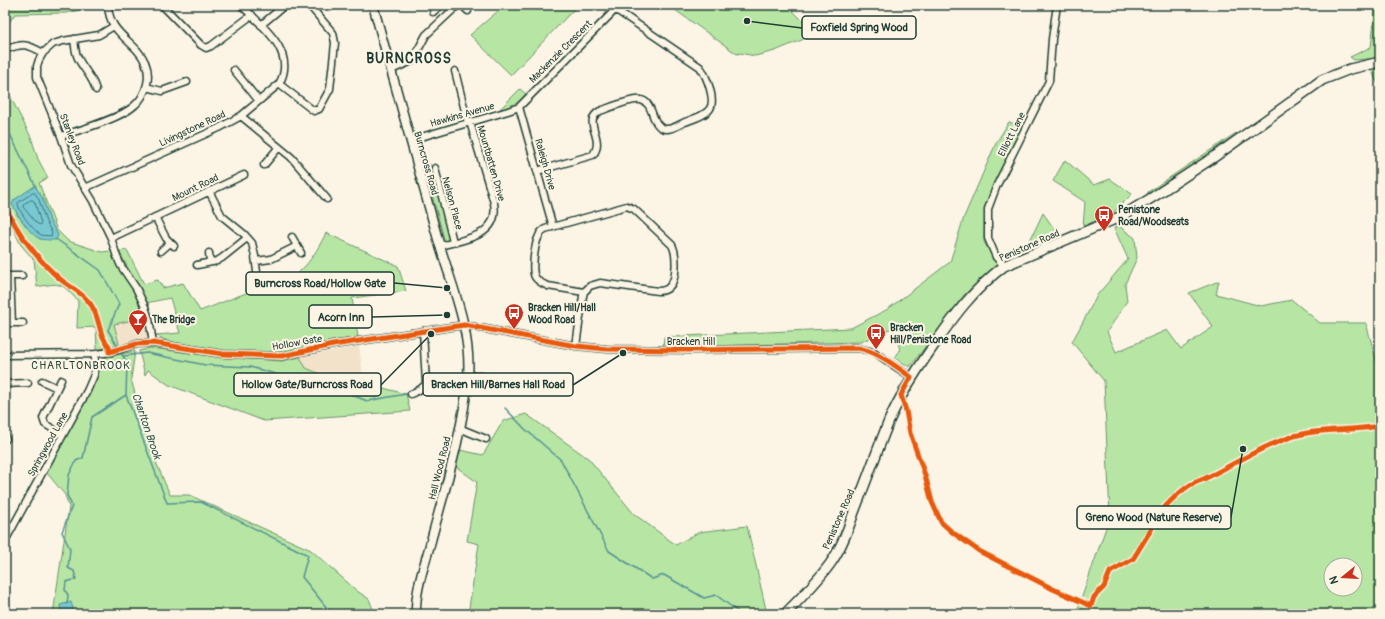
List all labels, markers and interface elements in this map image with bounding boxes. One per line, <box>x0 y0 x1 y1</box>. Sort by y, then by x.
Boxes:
callout: Foxfield Spring Wood <box>802 16 916 39</box>
street label: Mackenzie Crescent <box>527 17 595 86</box>
text: Foxfield Spring Wood <box>810 21 908 34</box>
district label: BURNCROSS <box>366 50 452 67</box>
street label: Hawkins Avenue <box>429 100 496 130</box>
street label: Livingstone Road <box>157 108 228 150</box>
street label: Elliott Lane <box>996 110 1028 159</box>
street label: Stanley Road <box>57 112 87 167</box>
street label: Mountbatten Drive <box>474 124 508 203</box>
street label: Burncross Road <box>411 130 441 197</box>
street label: Raleigh Drive <box>532 137 558 191</box>
street label: Mount Road <box>170 171 221 204</box>
street label: Nelson Place <box>439 176 465 231</box>
bus stop icon: Penistone Road/Woodseats <box>1093 204 1115 232</box>
place label: Penistone Road/Woodseats <box>1118 204 1189 228</box>
street label: Penistone Road <box>997 227 1062 265</box>
callout: Burncross Road/Hollow Gate <box>246 272 394 295</box>
text: Burncross Road/Hollow Gate <box>254 277 386 290</box>
bus stop icon: Bracken Hill/Hall Wood Road <box>503 302 525 330</box>
place label: Bracken Hill/Hall Wood Road <box>528 302 596 326</box>
callout: Acorn Inn <box>309 305 372 328</box>
bar icon: The Bridge <box>127 308 149 336</box>
text: Acorn Inn <box>318 311 364 324</box>
place label: The Bridge <box>151 314 196 326</box>
bus stop icon: Bracken Hill/Penistone Road <box>865 322 887 350</box>
place label: Bracken Hill/Penistone Road <box>890 322 971 346</box>
street label: Hollow Gate <box>271 333 323 353</box>
street label: Bracken Hill <box>667 336 715 348</box>
district label: CHARLTONBROOK <box>31 359 131 372</box>
callout: Hollow Gate/Burncross Road <box>234 373 381 396</box>
callout: Bracken Hill/Barnes Hall Road <box>423 373 573 396</box>
text: Hollow Gate/Burncross Road <box>241 378 373 391</box>
text: Bracken Hill/Barnes Hall Road <box>431 378 565 391</box>
water label: Charlton Brook <box>129 392 164 462</box>
street label: Springwood Lane <box>25 410 71 479</box>
street label: Hall Wood Road <box>426 435 454 501</box>
street label: Penistone Road <box>820 487 858 552</box>
callout: Greno Wood (Nature Reserve) <box>1077 506 1231 529</box>
text: Greno Wood (Nature Reserve) <box>1085 511 1223 524</box>
north arrow <box>1323 557 1363 597</box>
text: N <box>1326 574 1341 585</box>

